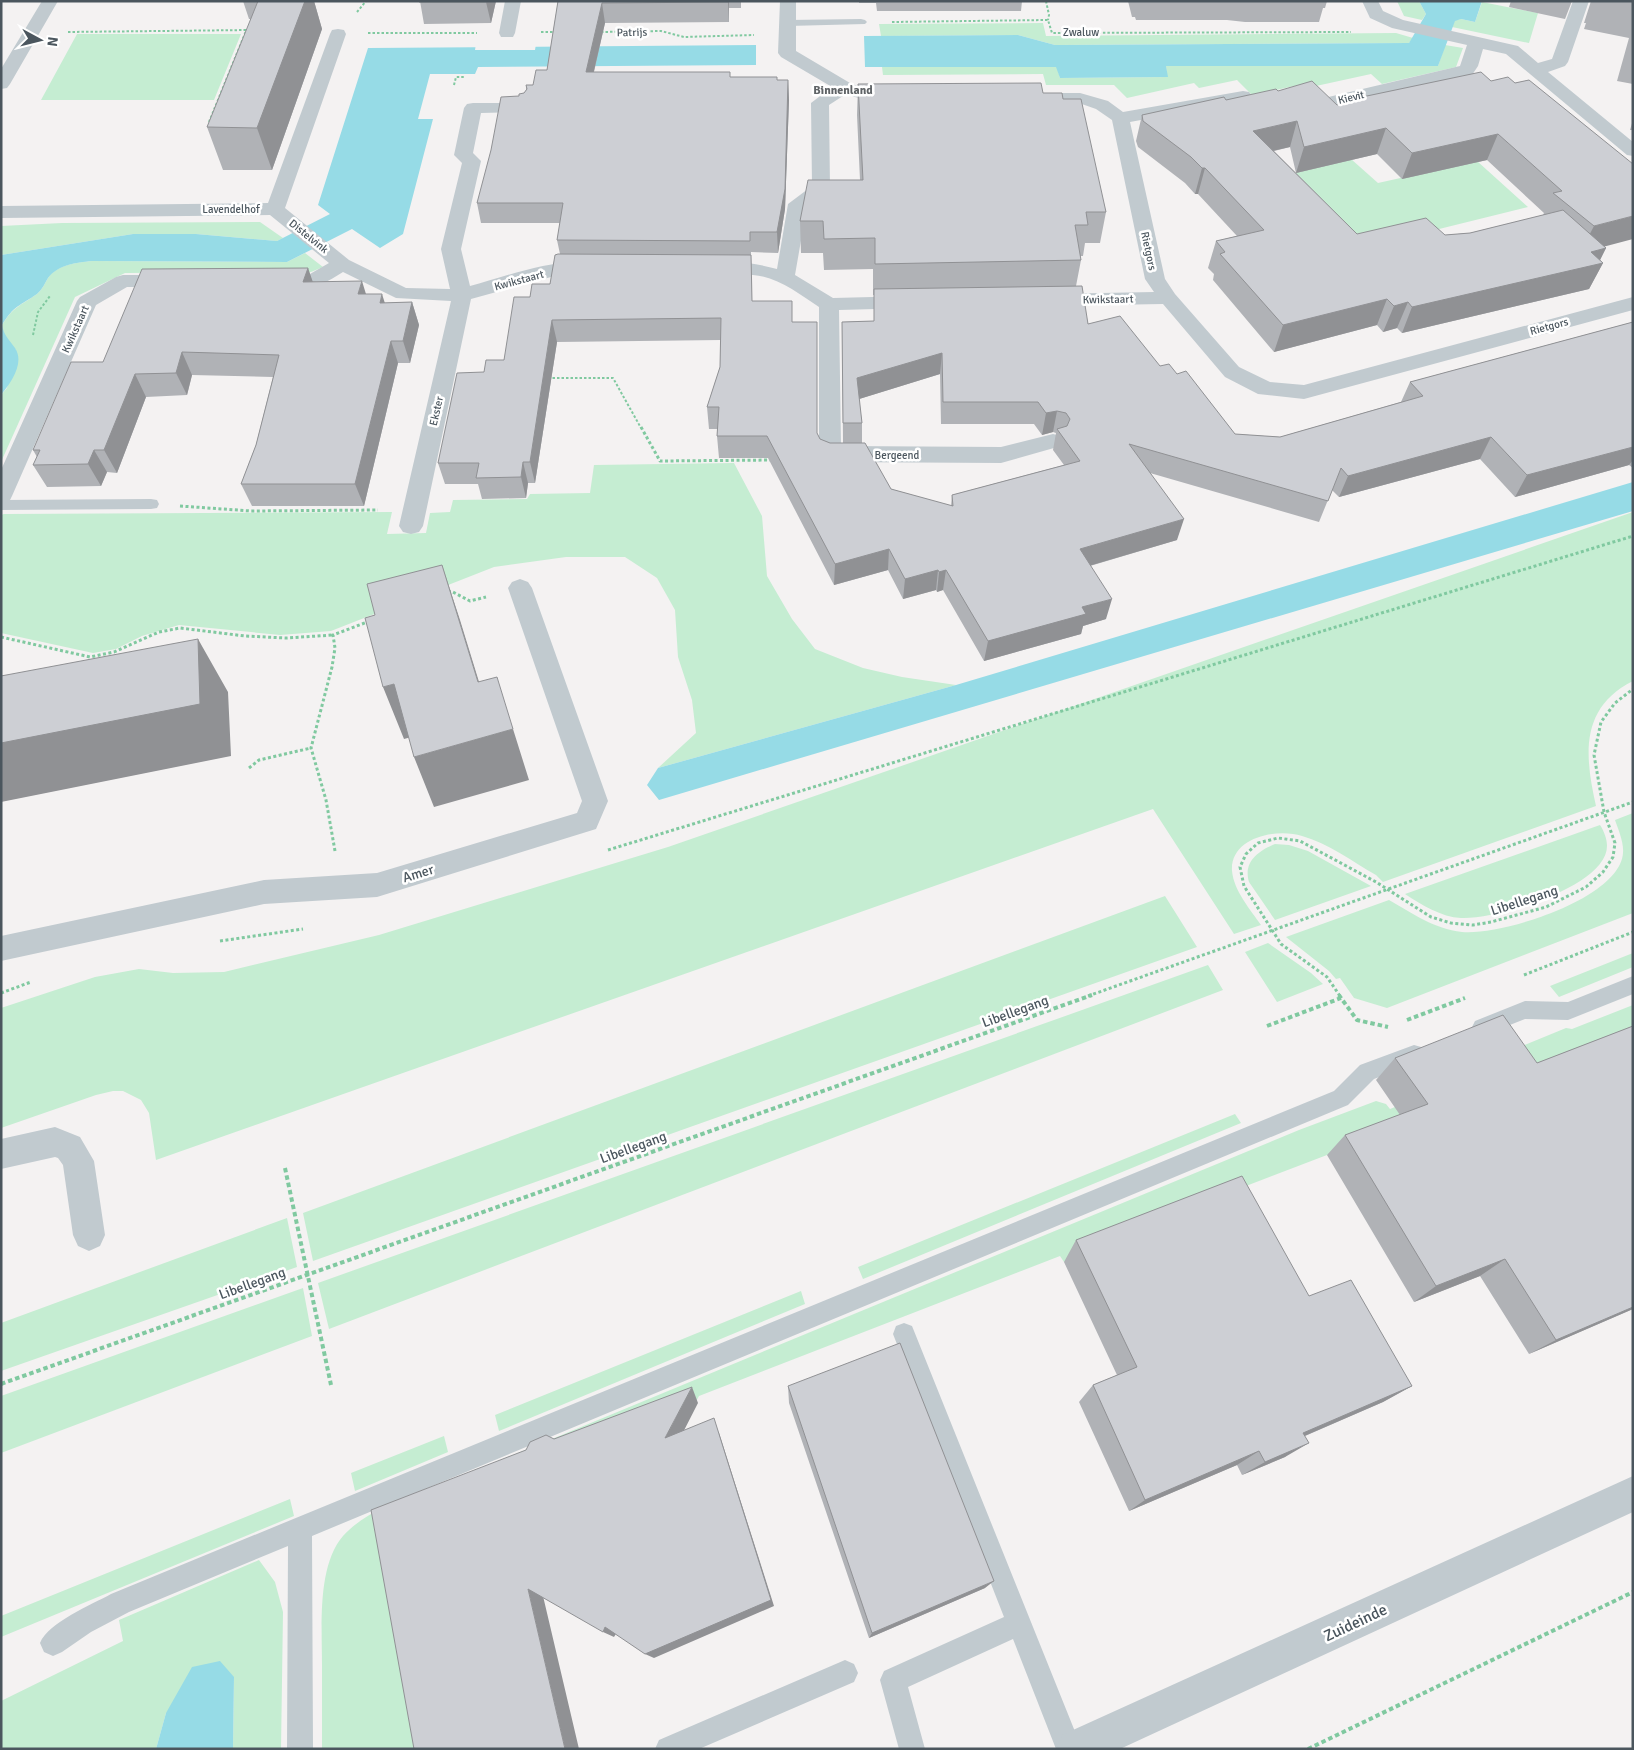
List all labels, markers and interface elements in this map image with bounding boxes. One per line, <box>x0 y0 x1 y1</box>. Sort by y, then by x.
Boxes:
north arrow <box>15 15 65 65</box>
street label: Patrijs <box>617 26 648 39</box>
street label: Zwaluw <box>1063 26 1099 39</box>
text: N <box>43 36 61 47</box>
district label: Binnenland <box>813 83 873 98</box>
street label: Kievit <box>1337 88 1366 107</box>
street label: Lavendelhof <box>202 203 261 216</box>
street label: Distelvink <box>286 217 331 256</box>
street label: Rietgors <box>1138 231 1159 272</box>
street label: Kwikstaart <box>493 268 546 293</box>
street label: Kwikstaart <box>1082 293 1134 306</box>
street label: Kwikstaart <box>59 303 92 355</box>
street label: Rietgors <box>1528 315 1570 338</box>
street label: Ekster <box>427 395 446 427</box>
street label: Bergeend <box>875 449 920 462</box>
street label: Amer <box>400 860 437 886</box>
street label: Libellegang <box>1488 882 1560 919</box>
street label: Libellegang <box>980 992 1051 1031</box>
street label: Libellegang <box>598 1128 669 1167</box>
street label: Libellegang <box>217 1264 288 1303</box>
street label: Zuideinde <box>1321 1600 1390 1646</box>

